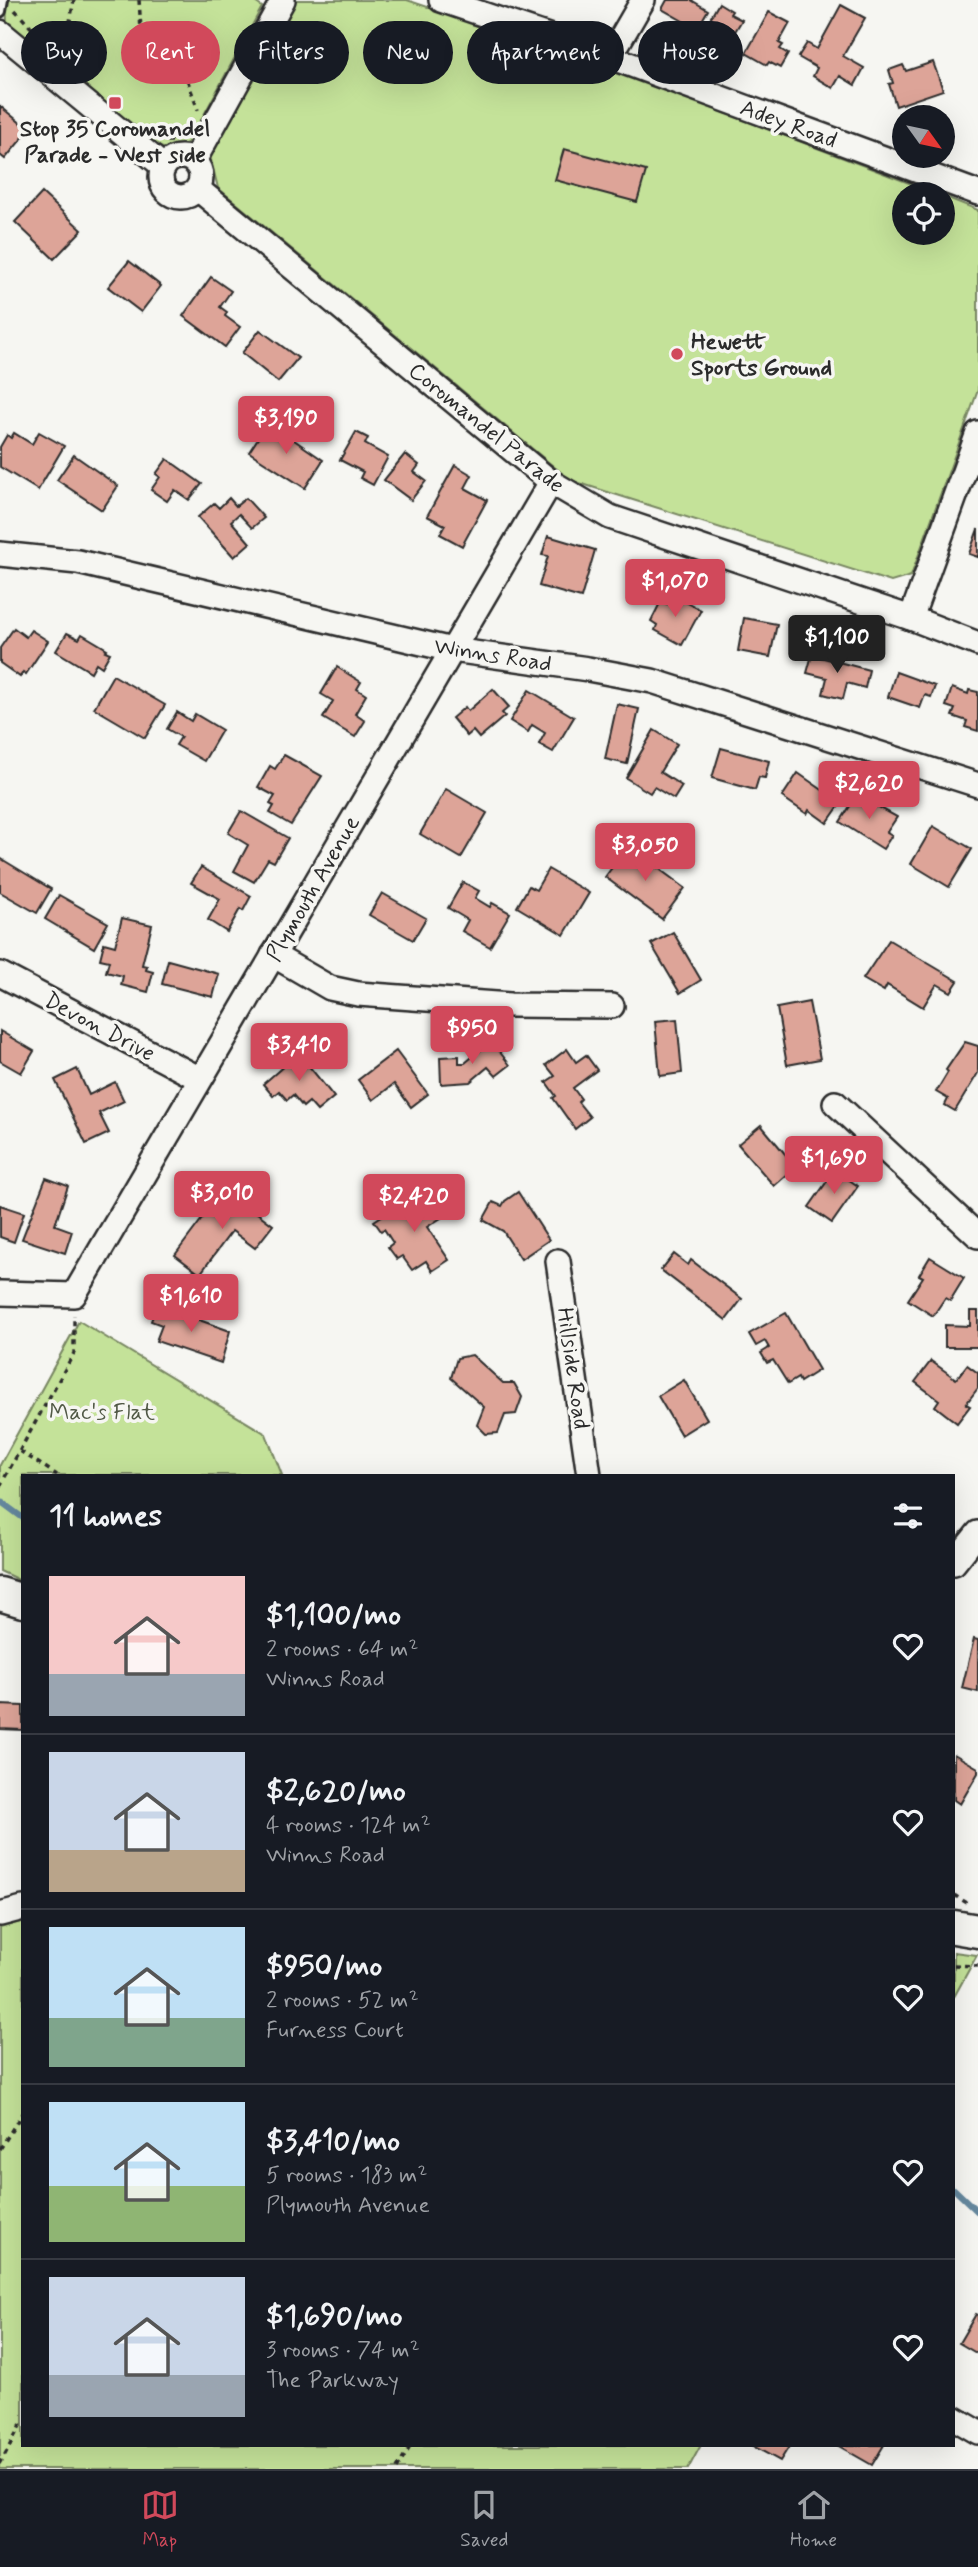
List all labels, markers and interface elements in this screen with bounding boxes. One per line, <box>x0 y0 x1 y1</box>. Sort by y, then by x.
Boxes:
chip: Buy <box>21 21 107 84</box>
chip: Rent <box>121 21 220 84</box>
chip: Filters <box>234 21 349 84</box>
chip: New <box>363 21 453 84</box>
chip: Apartment <box>467 21 624 84</box>
chip: House <box>638 21 743 84</box>
street label: Adey Road <box>736 94 841 156</box>
marker: Stop 35 Coromandel Parade - West side <box>107 95 123 111</box>
north arrow <box>892 105 956 168</box>
map controls <box>892 105 955 245</box>
place label: Stop 35 Coromandel Parade - West side <box>20 115 210 171</box>
button: locate <box>892 182 955 245</box>
place label: Hewett Sports Ground <box>691 328 832 384</box>
marker: Hewett Sports Ground <box>669 346 685 362</box>
street label: Coromandel Parade <box>402 356 570 501</box>
pin: $3,190 <box>229 396 343 456</box>
text: $3,190 <box>254 404 318 434</box>
pin: $1,070 <box>618 560 732 619</box>
text: $1,070 <box>641 567 709 597</box>
pin: $1,100 <box>780 616 894 675</box>
text: $1,100 <box>804 623 870 653</box>
street label: Winns Road <box>432 632 554 680</box>
pin: $2,620 <box>812 762 926 821</box>
text: $2,620 <box>834 769 904 799</box>
street label: Plymouth Avenue <box>260 811 368 967</box>
pin: $3,050 <box>588 824 702 883</box>
text: $3,050 <box>611 831 679 861</box>
street label: Devon Drive <box>38 986 160 1070</box>
pin: $950 <box>431 1006 513 1066</box>
text: $950 <box>447 1014 497 1044</box>
pin: $3,410 <box>242 1024 356 1083</box>
text: $3,410 <box>267 1031 331 1061</box>
pin: $1,690 <box>777 1136 891 1196</box>
text: $1,690 <box>801 1144 867 1174</box>
pin: $3,010 <box>165 1172 279 1231</box>
pin: $2,420 <box>357 1174 471 1234</box>
text: $3,010 <box>190 1179 254 1209</box>
text: $2,420 <box>379 1182 449 1212</box>
pin: $1,610 <box>134 1274 248 1334</box>
text: $1,610 <box>159 1282 223 1312</box>
street label: Hillside Road <box>549 1305 595 1431</box>
park label: Mac's Flat <box>49 1398 155 1428</box>
text: 11 homes <box>49 1497 162 1536</box>
icon: filters <box>889 1497 927 1535</box>
text: $1,100/mo <box>266 1596 401 1635</box>
icon: home <box>105 1604 189 1688</box>
icon: heart <box>889 1627 927 1665</box>
text: 2 rooms · 64 m² <box>266 1635 418 1665</box>
text: Winns Road <box>266 1665 385 1695</box>
text: $2,620/mo <box>266 1772 406 1811</box>
icon: home <box>105 1780 189 1864</box>
icon: heart <box>889 1803 927 1841</box>
text: 4 rooms · 124 m² <box>266 1811 431 1841</box>
text: Winns Road <box>266 1841 385 1871</box>
text: $950/mo <box>266 1947 382 1986</box>
icon: home <box>105 1955 189 2039</box>
icon: heart <box>889 1978 927 2016</box>
text: 2 rooms · 52 m² <box>266 1986 419 2016</box>
text: Furness Court <box>266 2016 404 2046</box>
text: $3,410/mo <box>266 2122 400 2161</box>
icon: home <box>105 2130 189 2214</box>
icon: heart <box>889 2153 927 2191</box>
text: 5 rooms · 183 m² <box>266 2161 427 2191</box>
text: Plymouth Avenue <box>266 2191 430 2221</box>
text: $1,690/mo <box>266 2297 402 2336</box>
icon: home <box>105 2305 189 2389</box>
icon: heart <box>889 2328 927 2366</box>
text: 3 rooms · 74 m² <box>266 2336 420 2366</box>
text: The Parkway <box>266 2366 399 2396</box>
tab: Map <box>141 2486 179 2553</box>
tab: Saved <box>460 2486 508 2553</box>
tab: Home <box>790 2486 837 2553</box>

